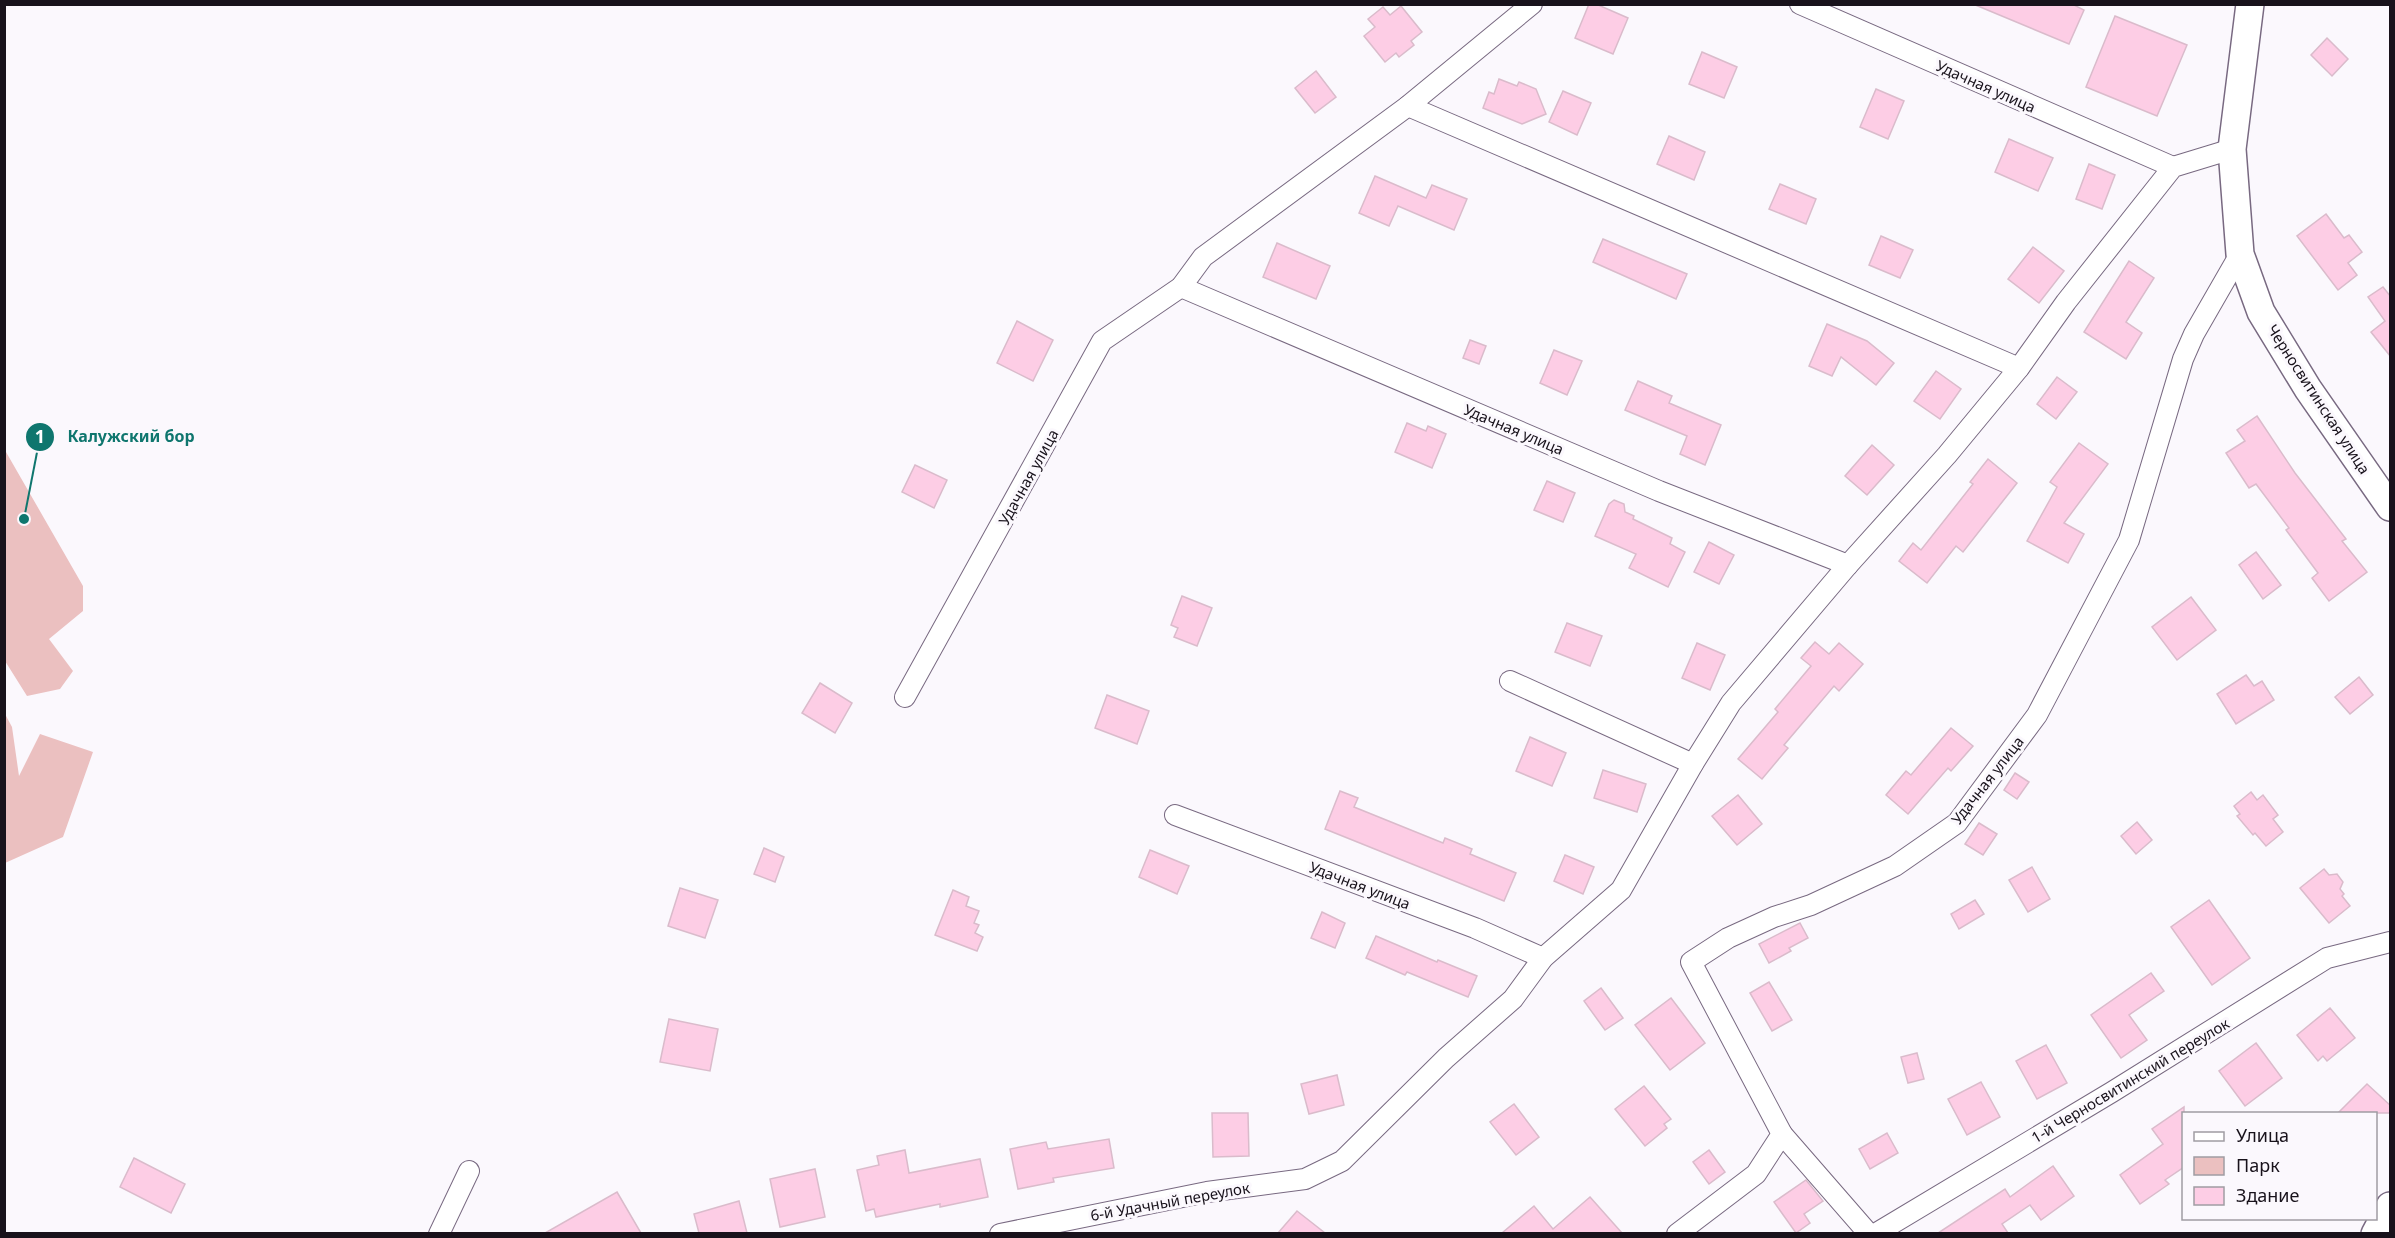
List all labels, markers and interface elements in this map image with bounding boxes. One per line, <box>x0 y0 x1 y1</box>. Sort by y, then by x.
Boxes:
street label: Удачная улица <box>1933 55 2039 117</box>
street label: Черносвитинская улица <box>2263 320 2375 478</box>
street label: Удачная улица <box>1461 399 1567 459</box>
callout: Калужский бор <box>25 420 206 454</box>
text: 1 <box>35 424 45 448</box>
text: Калужский бор <box>67 425 195 447</box>
street label: Удачная улица <box>993 426 1063 528</box>
street label: Удачная улица <box>1946 732 2028 828</box>
street label: Удачная улица <box>1307 857 1413 913</box>
street label: 1-й Черносвитинский переулок <box>2027 1013 2233 1147</box>
legend <box>2182 1112 2377 1220</box>
text: Улица <box>2236 1123 2289 1147</box>
text: Парк <box>2236 1153 2280 1177</box>
street label: 6-й Удачный переулок <box>1089 1177 1251 1225</box>
text: Здание <box>2236 1183 2300 1207</box>

